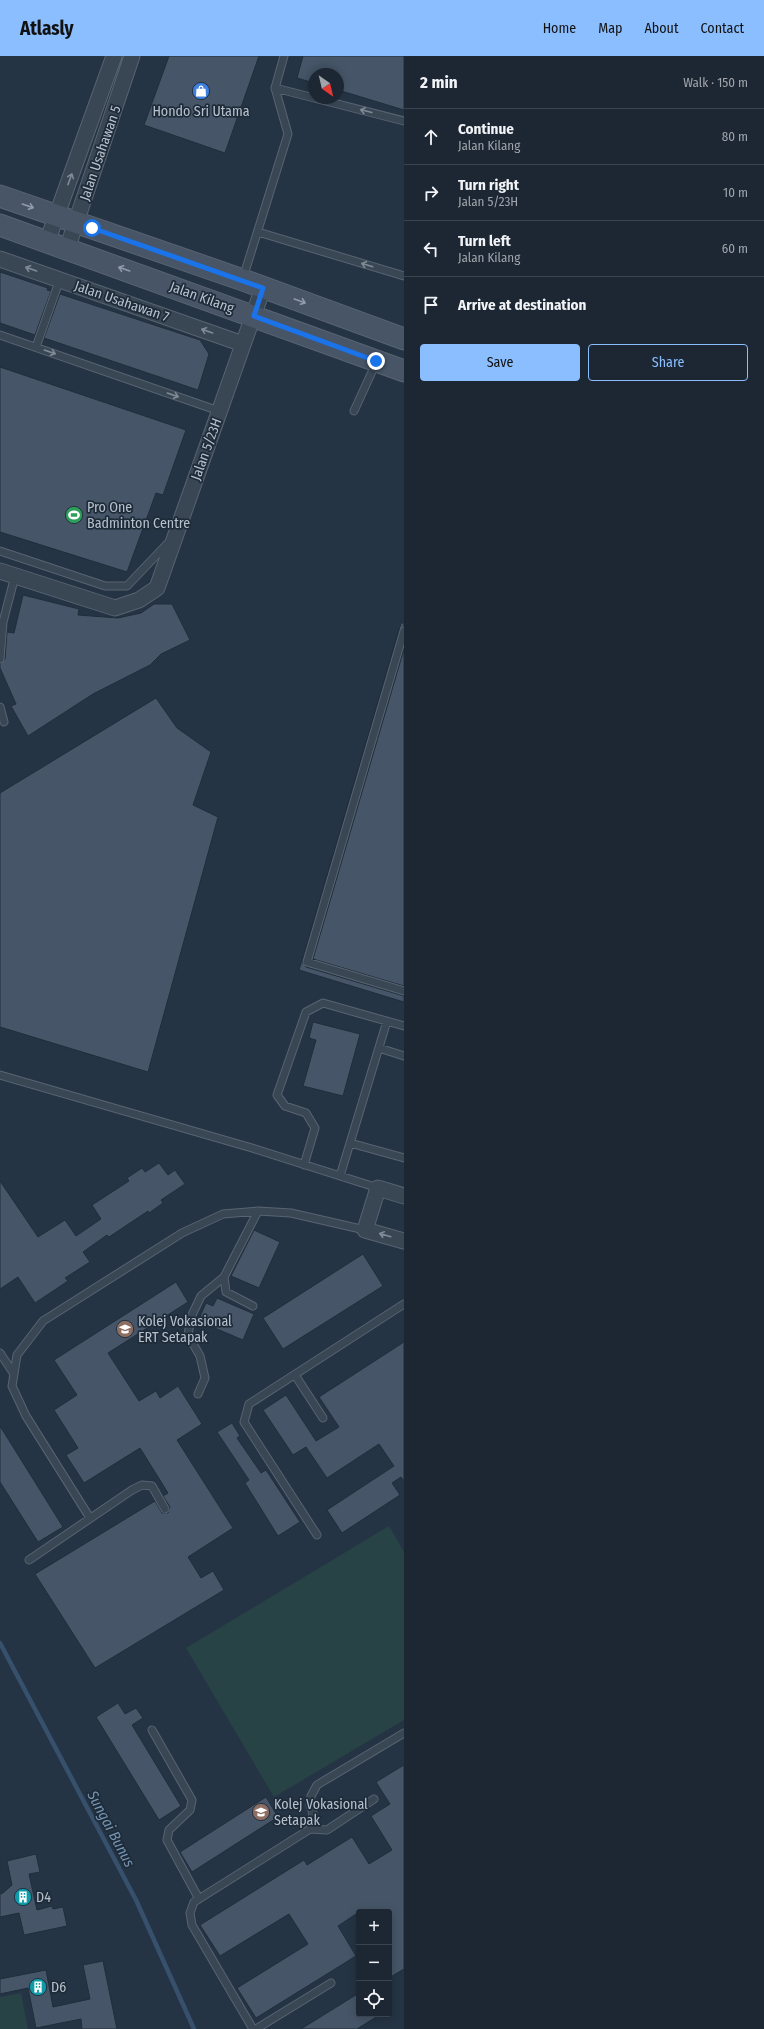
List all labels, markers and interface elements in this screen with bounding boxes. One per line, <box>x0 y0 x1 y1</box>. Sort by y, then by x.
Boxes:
text: Atlasly <box>20 17 74 40</box>
text: Home <box>543 20 576 37</box>
text: Map <box>598 20 622 37</box>
text: About <box>644 20 679 37</box>
text: Contact <box>701 20 744 37</box>
north arrow <box>308 68 344 104</box>
text: 2 min <box>420 72 458 93</box>
text: Walk · 150 m <box>683 75 748 90</box>
shop icon: Hondo Sri Utama <box>191 81 211 101</box>
street label: Jalan Usahawan 5 <box>76 103 125 203</box>
place label: Hondo Sri Utama <box>152 103 250 120</box>
one-way arrow <box>360 107 373 115</box>
text: Continue <box>458 120 514 138</box>
icon: ahead <box>420 126 442 148</box>
text: 80 m <box>722 129 748 144</box>
text: Jalan Kilang <box>458 138 520 153</box>
one-way arrow <box>67 172 74 185</box>
text: Turn right <box>458 176 519 194</box>
icon: right <box>420 182 442 204</box>
text: 10 m <box>723 185 748 200</box>
text: Jalan 5/23H <box>458 194 518 209</box>
one-way arrow <box>22 202 34 210</box>
route start <box>83 219 101 237</box>
text: Turn left <box>458 232 511 250</box>
icon: left <box>420 238 442 260</box>
text: 60 m <box>722 241 748 256</box>
text: Jalan Kilang <box>458 250 520 265</box>
one-way arrow <box>360 261 373 268</box>
one-way arrow <box>26 265 38 273</box>
one-way arrow <box>118 265 130 273</box>
street label: Jalan Usahawan 7 <box>72 277 172 326</box>
street label: Jalan Kilang <box>167 278 237 317</box>
icon: arrive <box>420 294 442 316</box>
text: Arrive at destination <box>458 296 586 314</box>
one-way arrow <box>293 298 306 305</box>
one-way arrow <box>200 327 213 334</box>
button: Save <box>420 344 580 381</box>
button: Share <box>588 344 748 381</box>
one-way arrow <box>44 349 56 357</box>
route end <box>367 352 385 370</box>
one-way arrow <box>166 392 179 399</box>
street label: Jalan 5/23H <box>187 416 226 483</box>
place label: Pro One Badminton Centre <box>87 499 190 532</box>
sports icon: Pro One Badminton Centre <box>64 505 84 525</box>
one-way arrow <box>378 1231 391 1238</box>
place label: Kolej Vokasional ERT Setapak <box>138 1313 232 1346</box>
school or university icon: Kolej Vokasional ERT Setapak <box>115 1319 135 1339</box>
water label: Sungai Bunus <box>83 1787 139 1871</box>
place label: Kolej Vokasional Setapak <box>274 1796 368 1829</box>
school or university icon: Kolej Vokasional Setapak <box>251 1802 271 1822</box>
building icon: D4 <box>13 1887 33 1907</box>
place label: D4 <box>36 1889 51 1906</box>
map controls <box>356 1909 392 2017</box>
button: + <box>356 1909 392 1945</box>
button: − <box>356 1945 392 1981</box>
building icon: D6 <box>28 1977 48 1997</box>
place label: D6 <box>51 1979 66 1996</box>
button: locate <box>356 1981 392 2017</box>

